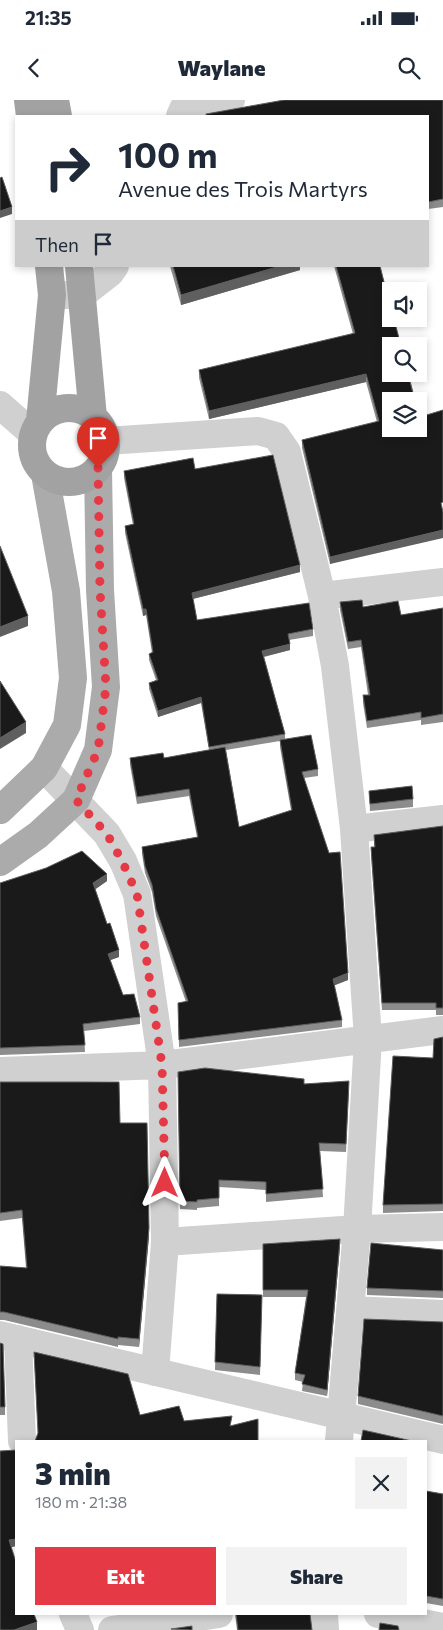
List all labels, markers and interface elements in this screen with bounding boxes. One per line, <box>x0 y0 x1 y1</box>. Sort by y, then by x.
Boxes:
text: 21:35 <box>25 6 72 29</box>
icon: back <box>20 54 48 82</box>
text: Waylane <box>178 54 265 81</box>
icon: search <box>395 54 423 82</box>
text: 100 m <box>118 132 218 175</box>
icon: right <box>35 135 100 200</box>
text: Avenue des Trois Martyrs <box>118 175 368 202</box>
icon: arrive <box>89 230 117 258</box>
text: Then <box>35 233 79 256</box>
map controls <box>382 282 427 437</box>
button: sound <box>382 282 427 327</box>
button: search <box>382 337 427 382</box>
button: layers <box>382 392 427 437</box>
pin <box>77 417 119 468</box>
icon: arrive <box>84 424 112 452</box>
position arrow <box>138 1156 190 1208</box>
text: 3 min <box>35 1454 111 1491</box>
button: close <box>355 1457 407 1509</box>
text: 180 m · 21:38 <box>35 1492 127 1511</box>
button: Exit <box>35 1547 216 1605</box>
button: Share <box>226 1547 407 1605</box>

